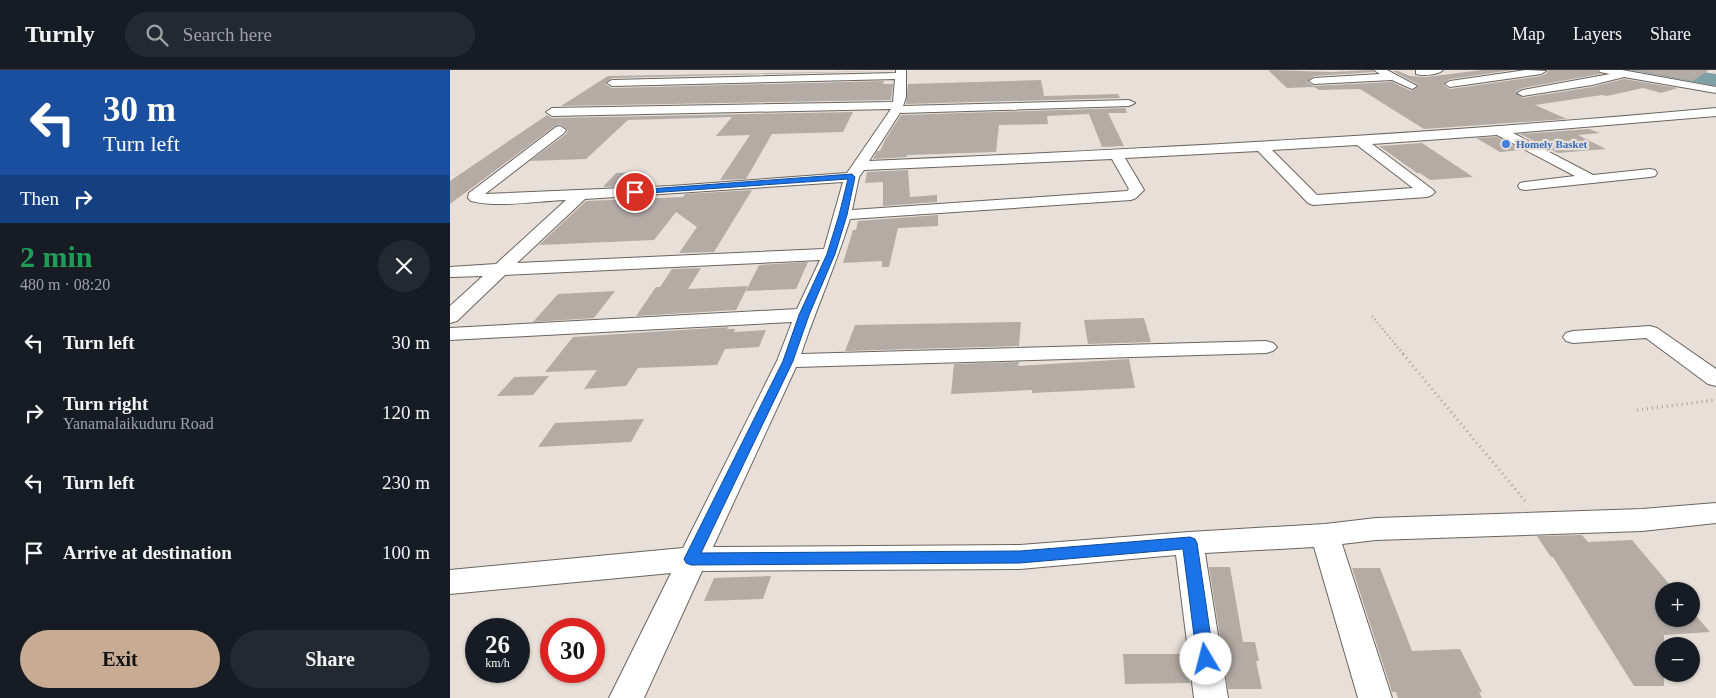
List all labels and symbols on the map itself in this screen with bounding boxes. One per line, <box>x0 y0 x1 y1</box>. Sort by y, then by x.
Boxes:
marker: Homely Basket <box>1500 138 1512 150</box>
place label: Homely Basket <box>1516 138 1588 150</box>
pin <box>614 171 656 213</box>
speed limit sign: 30 <box>540 618 605 683</box>
position arrow <box>1179 632 1231 684</box>

